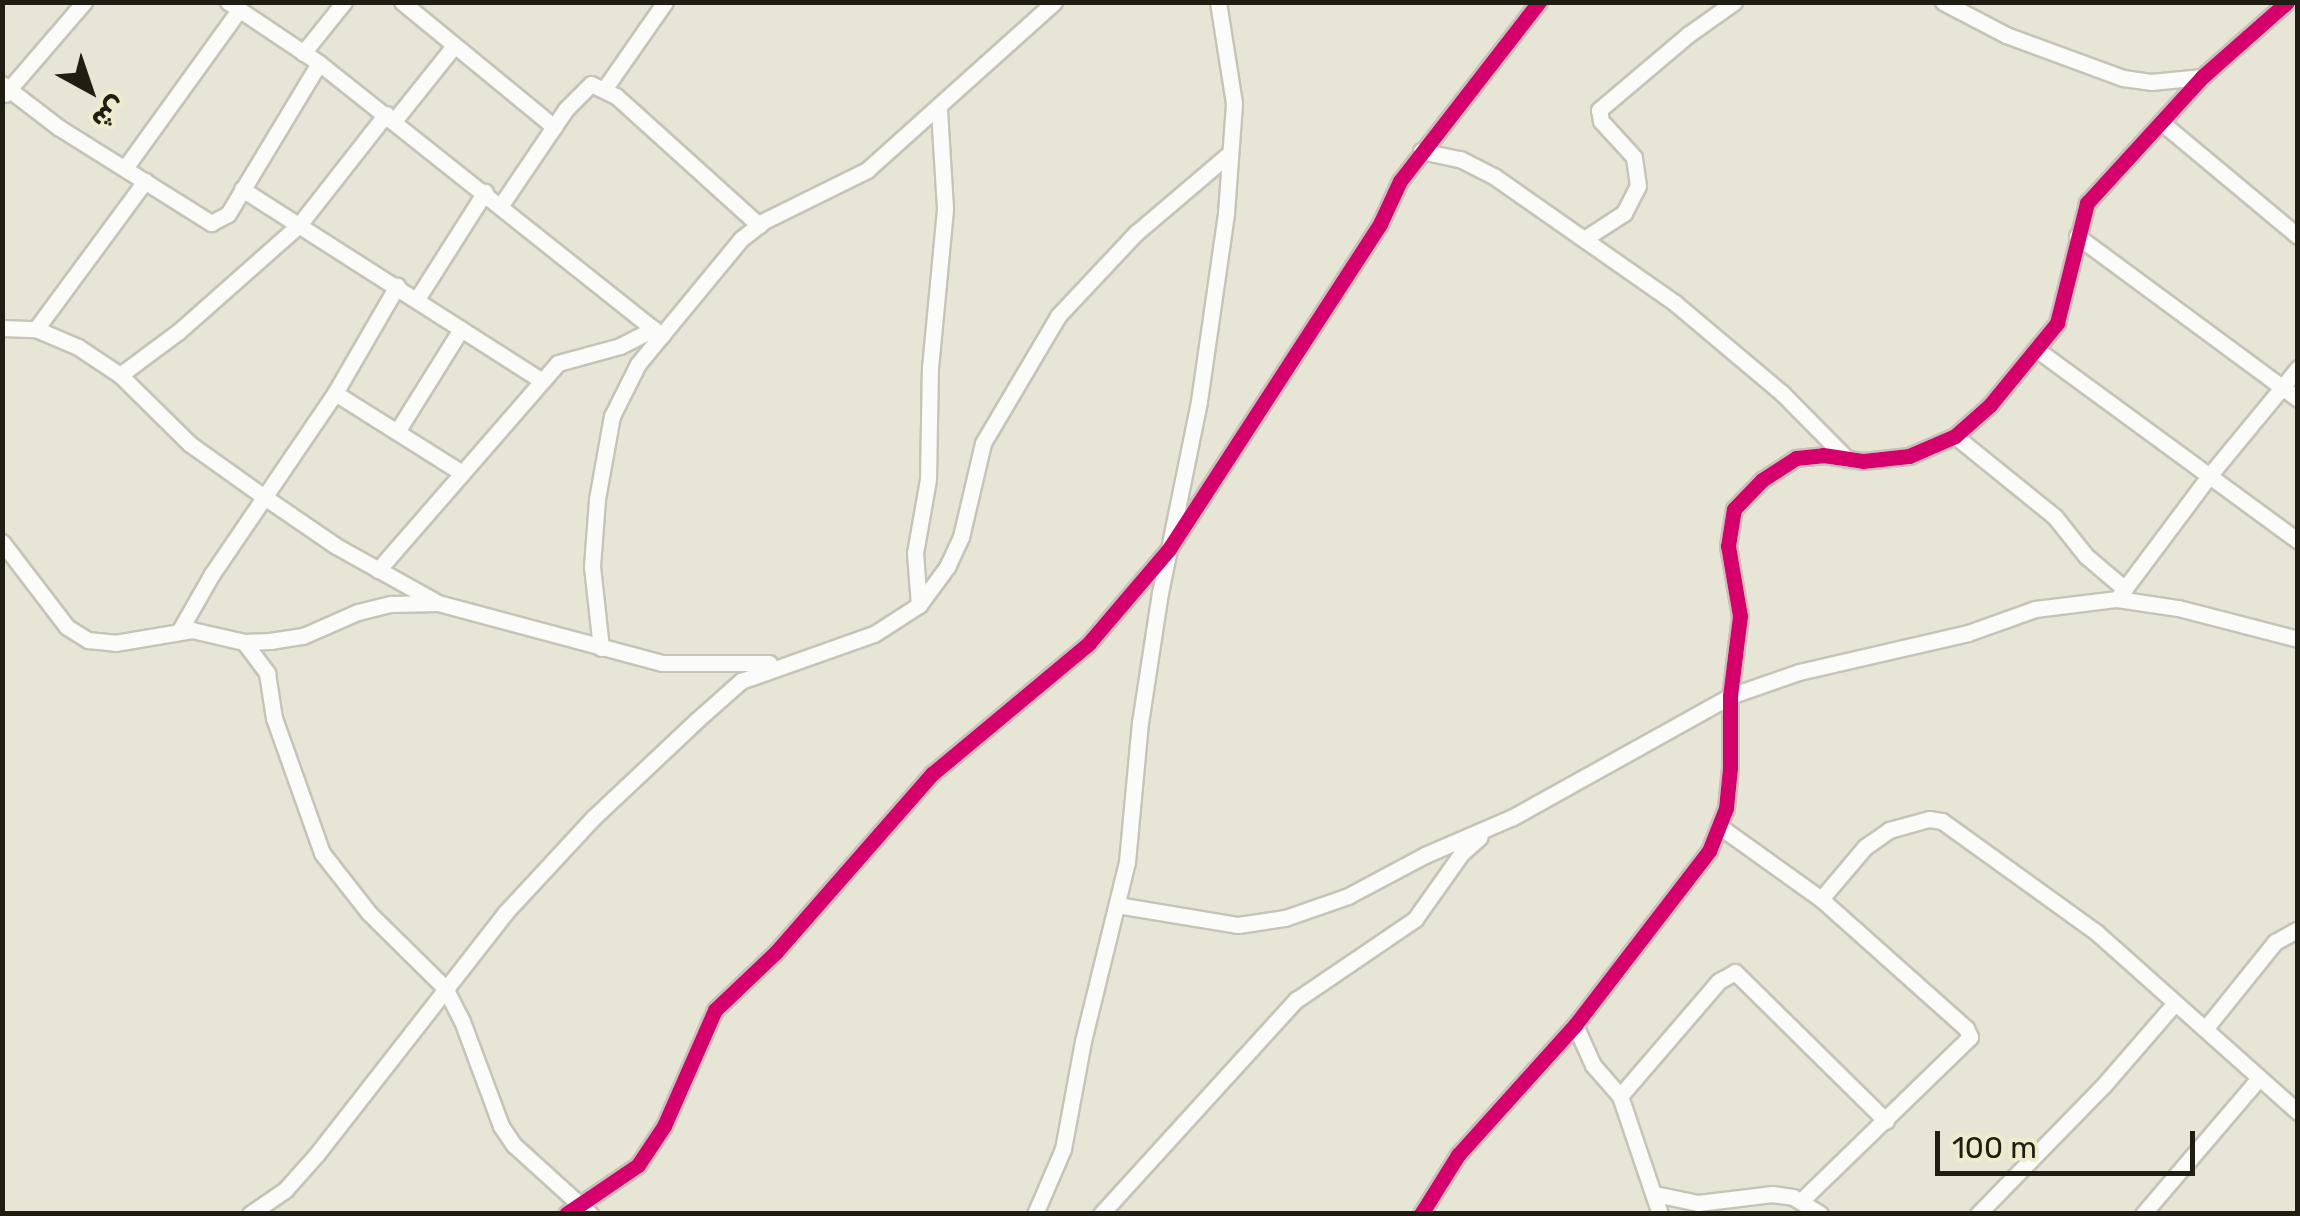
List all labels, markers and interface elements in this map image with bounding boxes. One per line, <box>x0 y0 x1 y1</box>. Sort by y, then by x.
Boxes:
north arrow <box>40 40 140 140</box>
text: ش <box>85 89 134 137</box>
scale bar <box>1940 1111 2200 1173</box>
text: 100 m <box>1952 1130 2037 1166</box>

